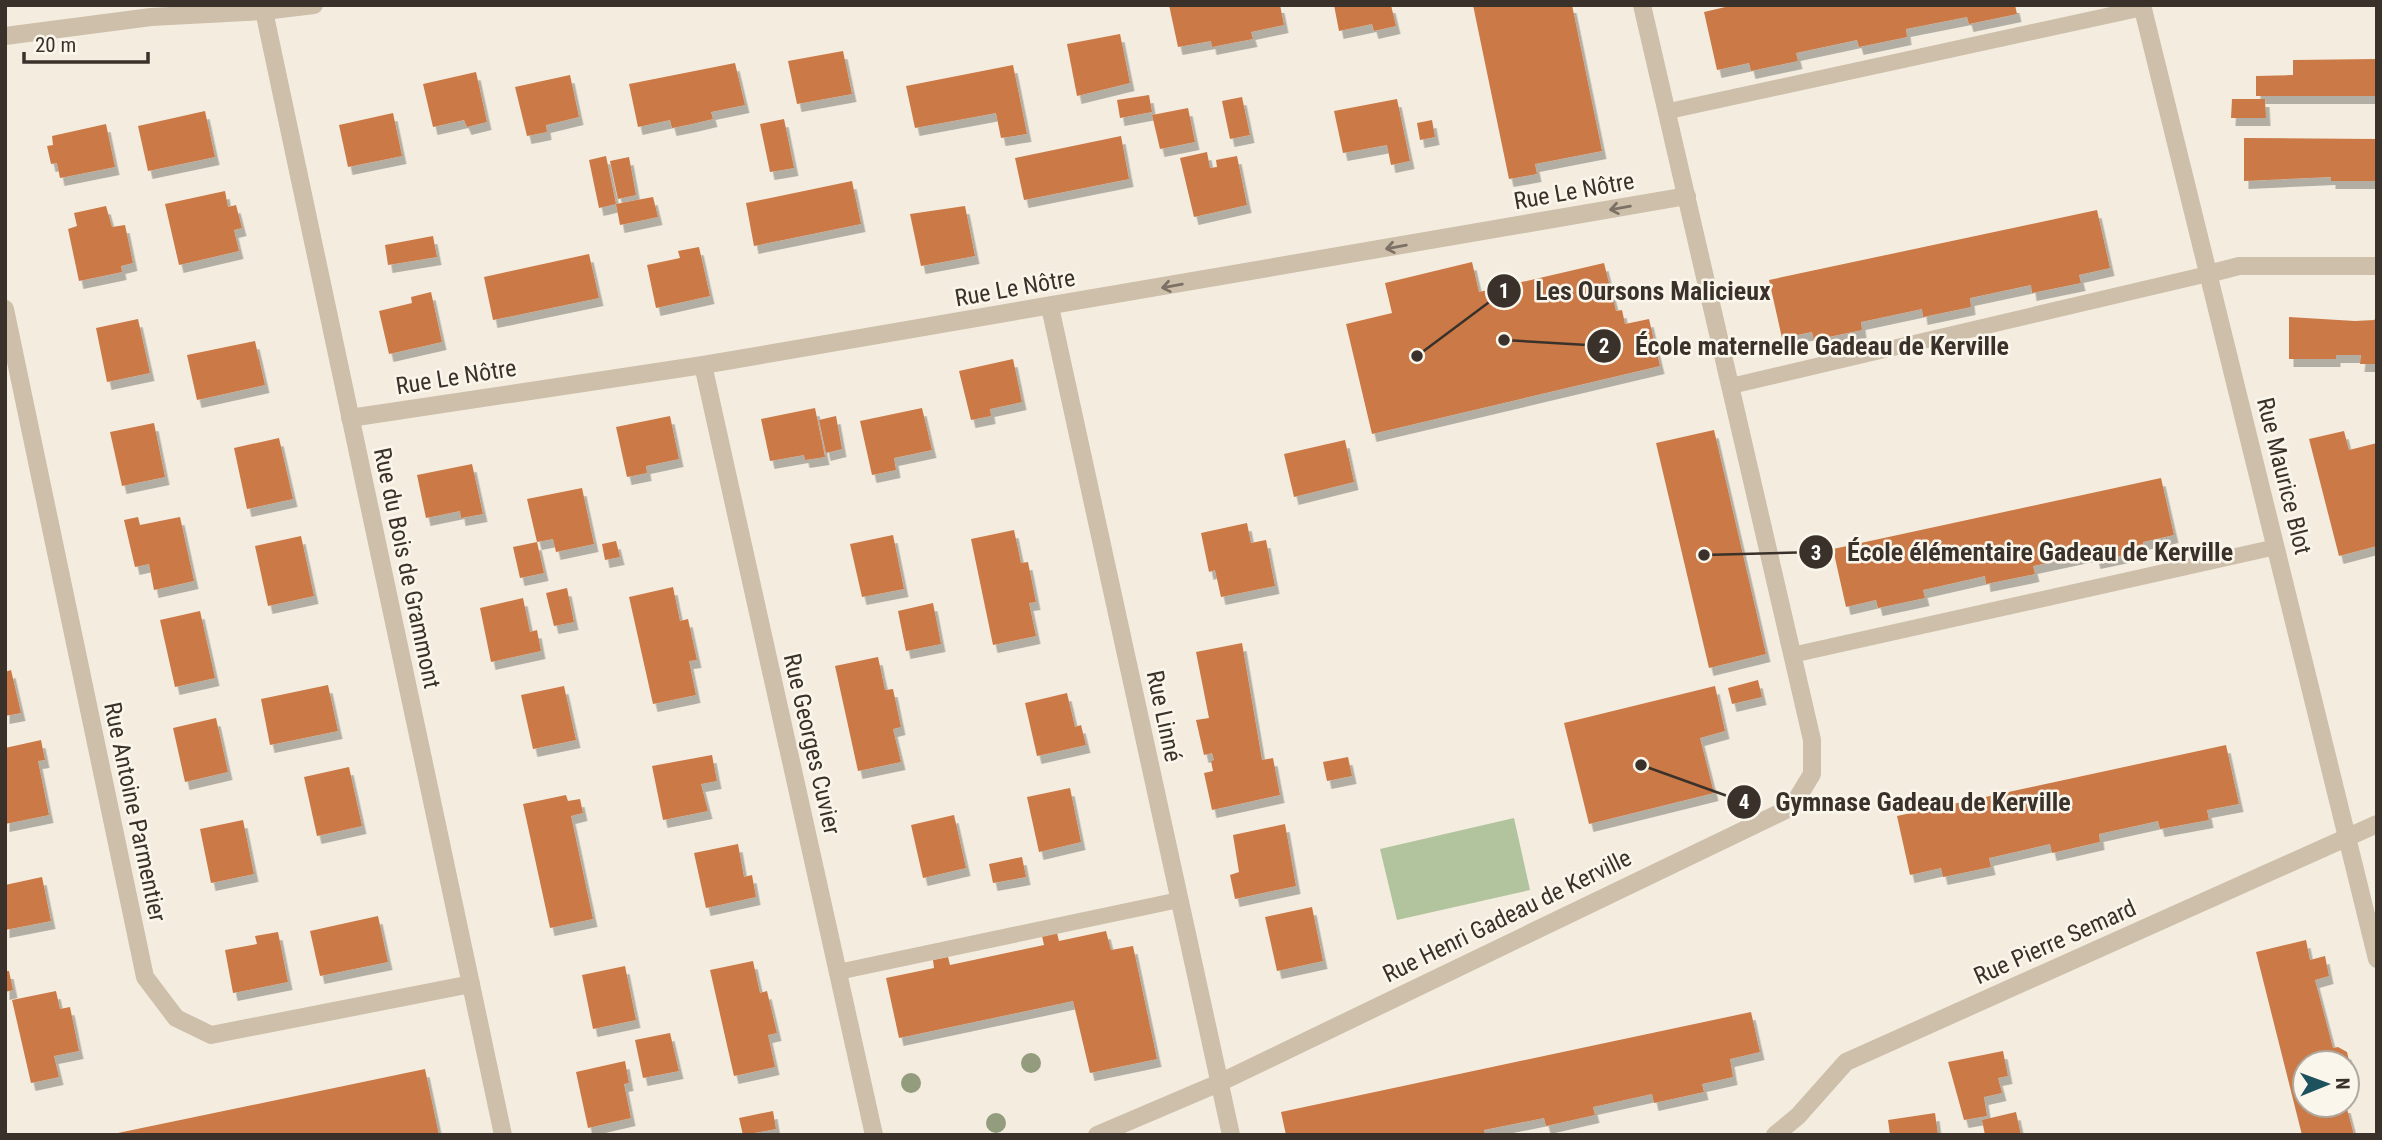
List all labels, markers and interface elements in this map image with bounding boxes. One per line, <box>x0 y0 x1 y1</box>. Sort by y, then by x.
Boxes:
scale bar <box>24 21 149 65</box>
text: 20 m <box>35 33 76 57</box>
street label: Rue Le Nôtre <box>1512 167 1636 215</box>
one-way arrow <box>1609 202 1632 215</box>
one-way arrow <box>1385 241 1408 254</box>
street label: Rue Le Nôtre <box>953 264 1077 312</box>
callout: Les Oursons Malicieux <box>1486 267 1785 314</box>
text: Les Oursons Malicieux <box>1535 276 1771 306</box>
text: 1 <box>1499 279 1509 303</box>
one-way arrow <box>1161 280 1184 293</box>
callout: École maternelle Gadeau de Kerville <box>1586 322 2023 369</box>
text: École maternelle Gadeau de Kerville <box>1635 331 2009 361</box>
text: 2 <box>1599 334 1609 358</box>
street label: Rue Le Nôtre <box>394 354 518 400</box>
street label: Rue Maurice Blot <box>2251 395 2317 557</box>
street label: Rue du Bois de Grammont <box>368 445 446 691</box>
callout: École élémentaire Gadeau de Kerville <box>1798 529 2247 576</box>
text: École élémentaire Gadeau de Kerville <box>1847 537 2233 567</box>
text: 3 <box>1811 541 1821 565</box>
street label: Rue Georges Cuvier <box>778 651 846 837</box>
street label: Rue Linné <box>1141 668 1187 764</box>
street label: Rue Antoine Parmentier <box>98 700 172 924</box>
callout: Gymnase Gadeau de Kerville <box>1727 779 2085 826</box>
text: Gymnase Gadeau de Kerville <box>1775 787 2071 817</box>
text: 4 <box>1739 790 1749 814</box>
street label: Rue Henri Gadeau de Kerville <box>1378 844 1636 988</box>
street label: Rue Pierre Semard <box>1970 894 2140 990</box>
north arrow <box>2291 1049 2361 1119</box>
text: N <box>2331 1078 2354 1090</box>

